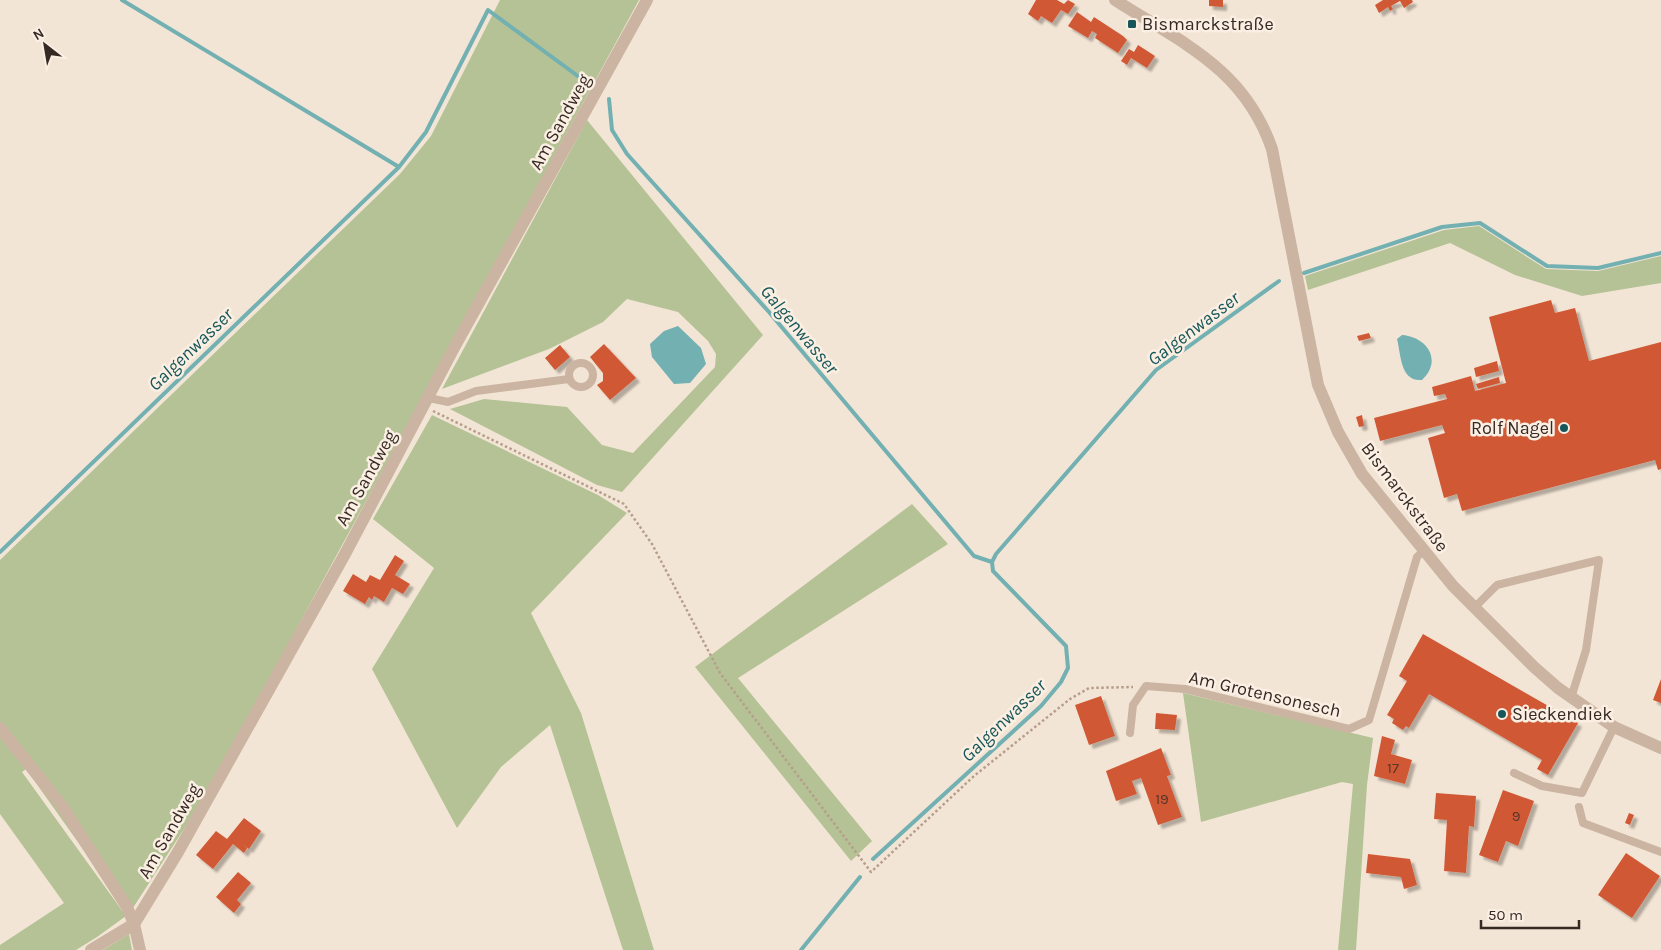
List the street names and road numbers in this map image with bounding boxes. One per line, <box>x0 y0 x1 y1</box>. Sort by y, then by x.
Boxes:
street label: Am Sandweg <box>525 70 595 174</box>
street label: Am Sandweg <box>331 426 401 530</box>
street label: Bismarckstraße <box>1357 438 1453 556</box>
street label: Am Grotensonesch <box>1187 666 1343 722</box>
street label: Am Sandweg <box>133 780 205 882</box>

